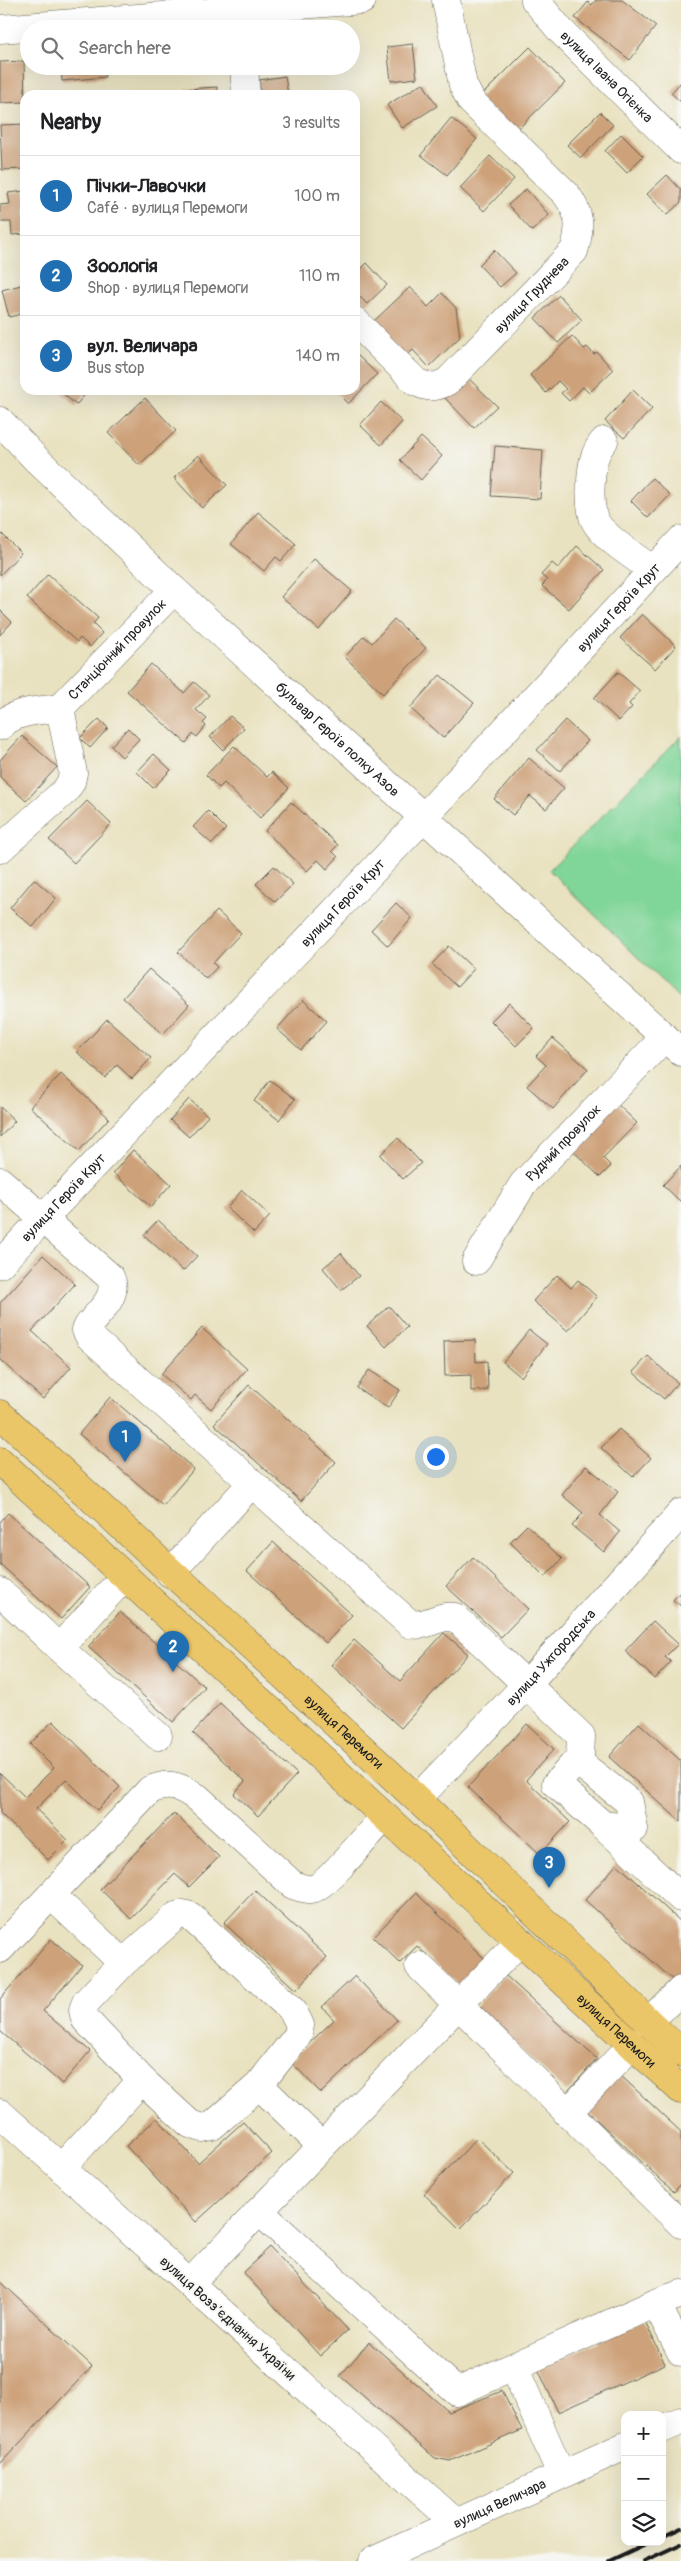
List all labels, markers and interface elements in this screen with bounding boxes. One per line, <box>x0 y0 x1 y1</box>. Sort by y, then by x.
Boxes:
search box <box>20 20 360 75</box>
street label: вулиця Івана Огієнка <box>557 27 656 126</box>
icon: search <box>38 34 66 62</box>
text: Search here <box>78 36 171 60</box>
text: Nearby <box>40 109 101 136</box>
text: 3 results <box>282 113 340 133</box>
text: Пічки-Лавочки <box>87 174 205 198</box>
text: 1 <box>53 186 59 206</box>
text: 100 m <box>294 186 340 206</box>
text: Café · вулиця Перемоги <box>87 198 247 218</box>
street label: вулиця Груднева <box>491 253 573 337</box>
text: Зоологія <box>87 254 158 278</box>
text: 2 <box>52 266 60 286</box>
text: 110 m <box>299 266 340 286</box>
text: Shop · вулиця Перемоги <box>87 278 248 298</box>
text: вул. Величара <box>87 334 198 358</box>
text: 3 <box>52 346 60 366</box>
text: 140 m <box>296 346 340 366</box>
text: Bus stop <box>87 358 145 378</box>
street label: вулиця Героїв Крут <box>573 560 664 656</box>
street label: Станціонний провулок <box>65 595 170 704</box>
street label: бульвар Героїв полку Азов <box>272 679 403 800</box>
street label: вулиця Героїв Крут <box>297 855 389 951</box>
street label: Рудний провулок <box>522 1101 605 1185</box>
street label: вулиця Героїв Крут <box>18 1150 109 1245</box>
pin: 1 <box>109 1421 141 1462</box>
your location <box>423 1444 449 1470</box>
street label: вулиця Ужгородська <box>503 1606 599 1709</box>
pin: 2 <box>157 1631 189 1672</box>
street label: вулиця Перемоги <box>300 1691 387 1773</box>
pin: 3 <box>533 1847 565 1888</box>
street label: вулиця Перемоги <box>573 1990 659 2071</box>
street label: вулиця Воззʼєднання України <box>156 2253 299 2384</box>
map controls <box>621 2411 666 2546</box>
button: + <box>621 2411 666 2456</box>
button: − <box>621 2456 666 2501</box>
street label: вулиця Величара <box>451 2475 549 2532</box>
button: layers <box>621 2501 666 2546</box>

